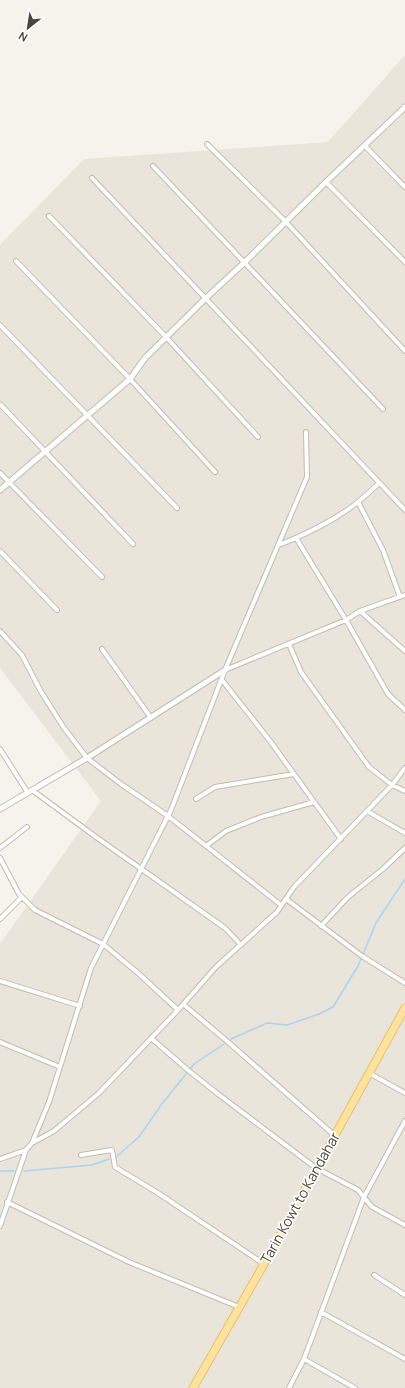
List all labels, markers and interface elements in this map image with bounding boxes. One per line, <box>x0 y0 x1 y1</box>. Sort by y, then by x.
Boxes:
north arrow <box>8 8 48 48</box>
text: N <box>15 29 30 46</box>
street label: Tarin Kowt to Kandahar <box>256 1129 344 1267</box>

